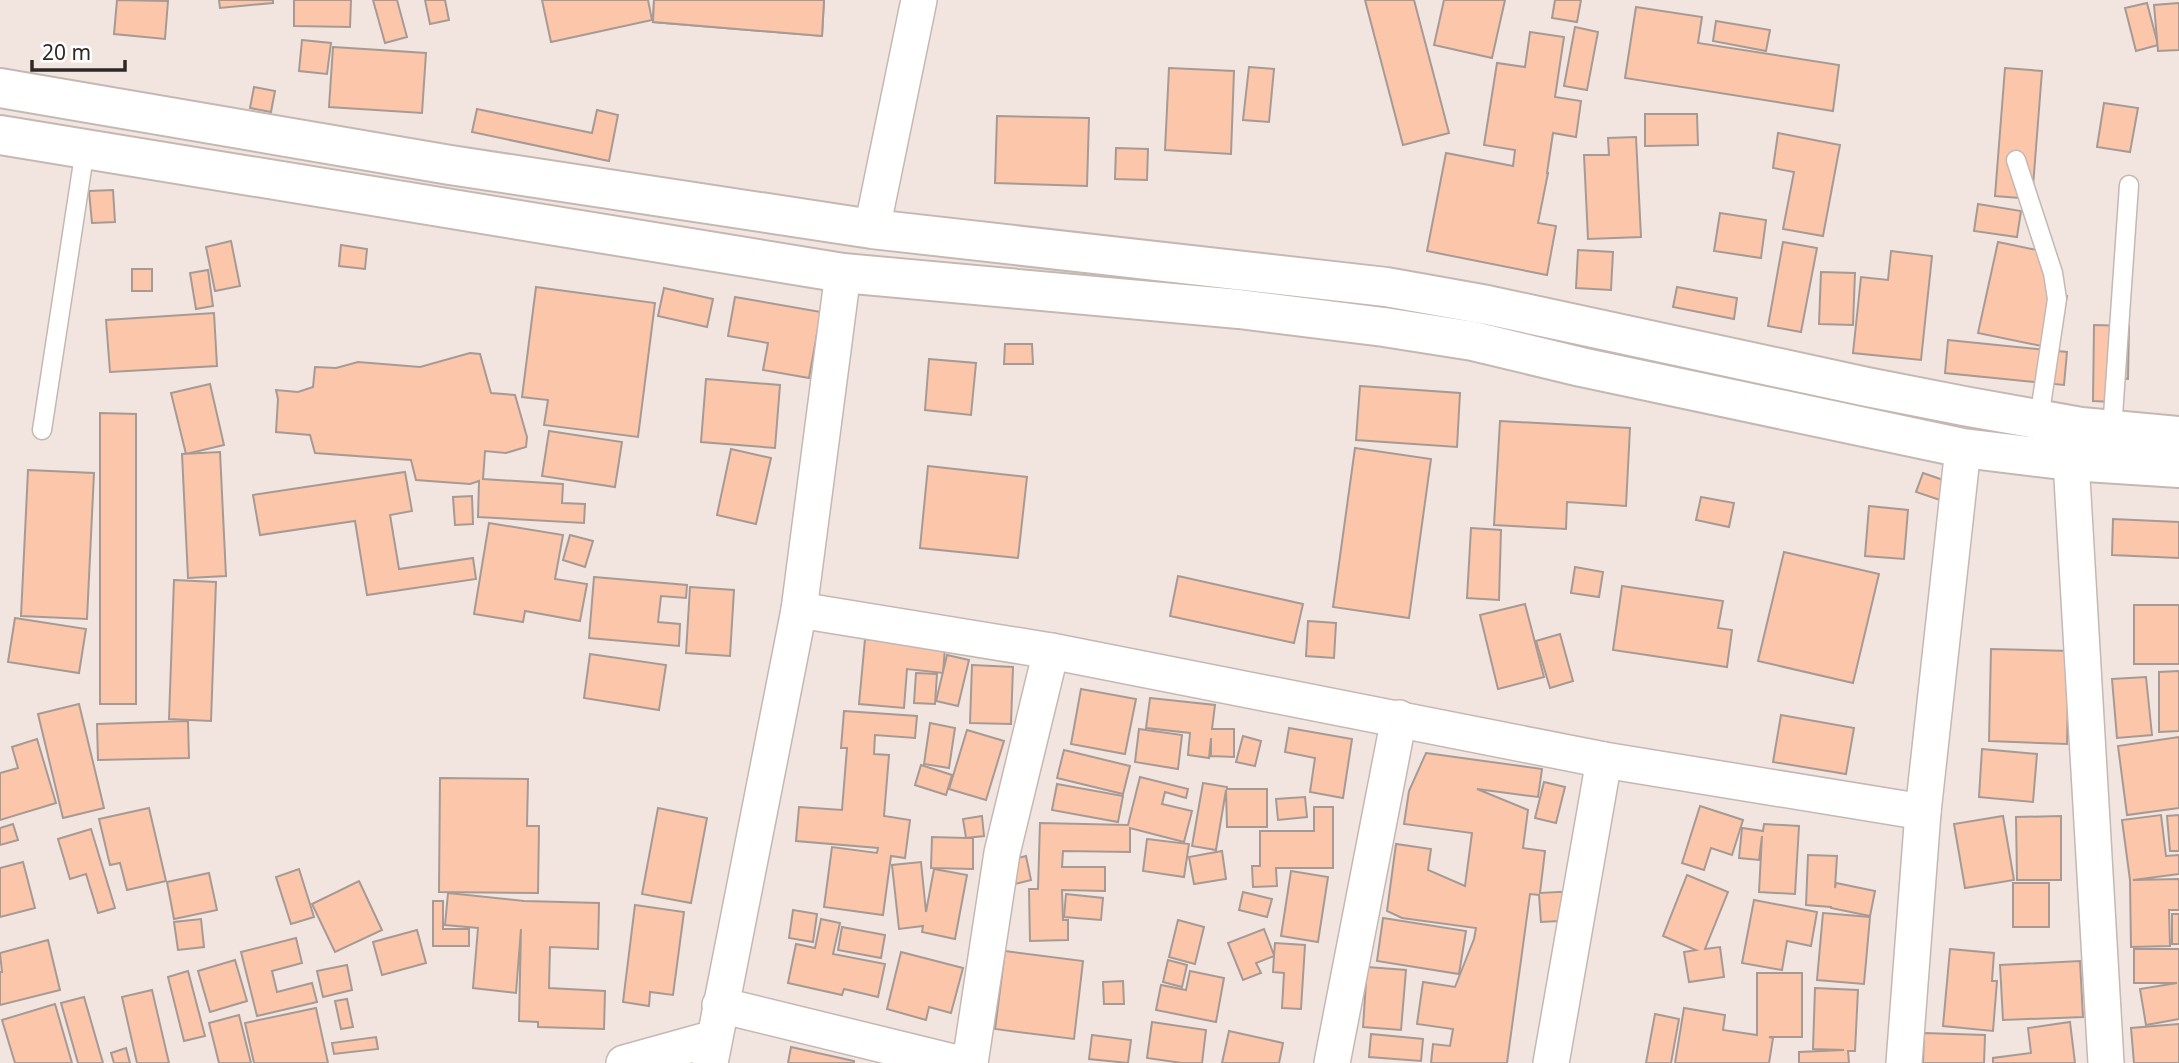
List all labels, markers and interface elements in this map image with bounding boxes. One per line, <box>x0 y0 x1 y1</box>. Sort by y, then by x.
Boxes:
scale bar <box>32 28 124 72</box>
text: 20 m <box>42 38 91 66</box>

